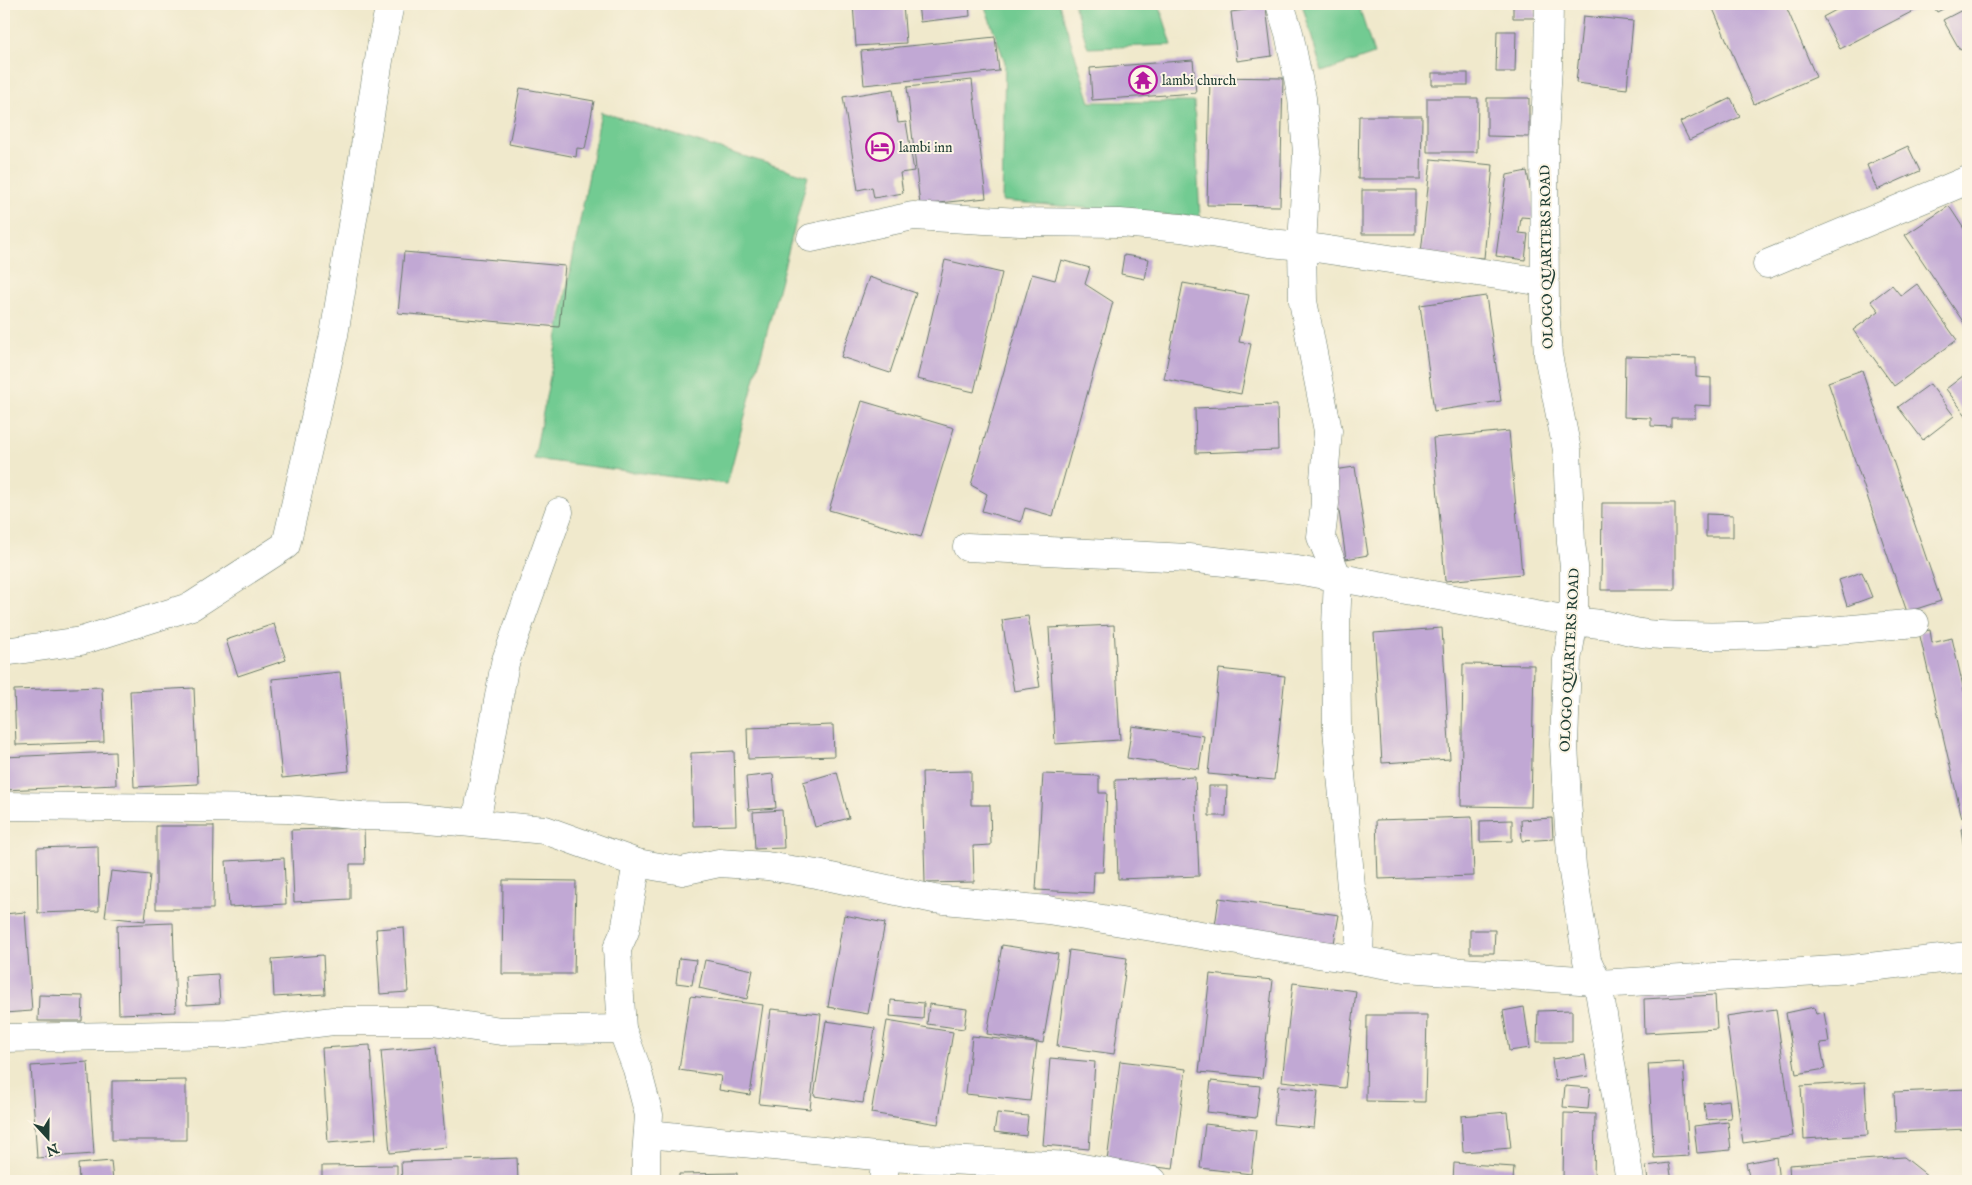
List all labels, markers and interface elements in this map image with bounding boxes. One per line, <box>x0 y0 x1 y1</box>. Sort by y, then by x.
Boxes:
temple icon: lambi church <box>1128 65 1158 95</box>
place label: lambi church <box>1162 72 1237 90</box>
hotel icon: lambi inn <box>865 132 895 162</box>
place label: lambi inn <box>899 139 953 157</box>
street label: OLOGO QUARTERS ROAD <box>1536 165 1558 349</box>
street label: OLOGO QUARTERS ROAD <box>1556 568 1584 753</box>
north arrow <box>22 1112 72 1162</box>
text: N <box>43 1138 62 1160</box>

